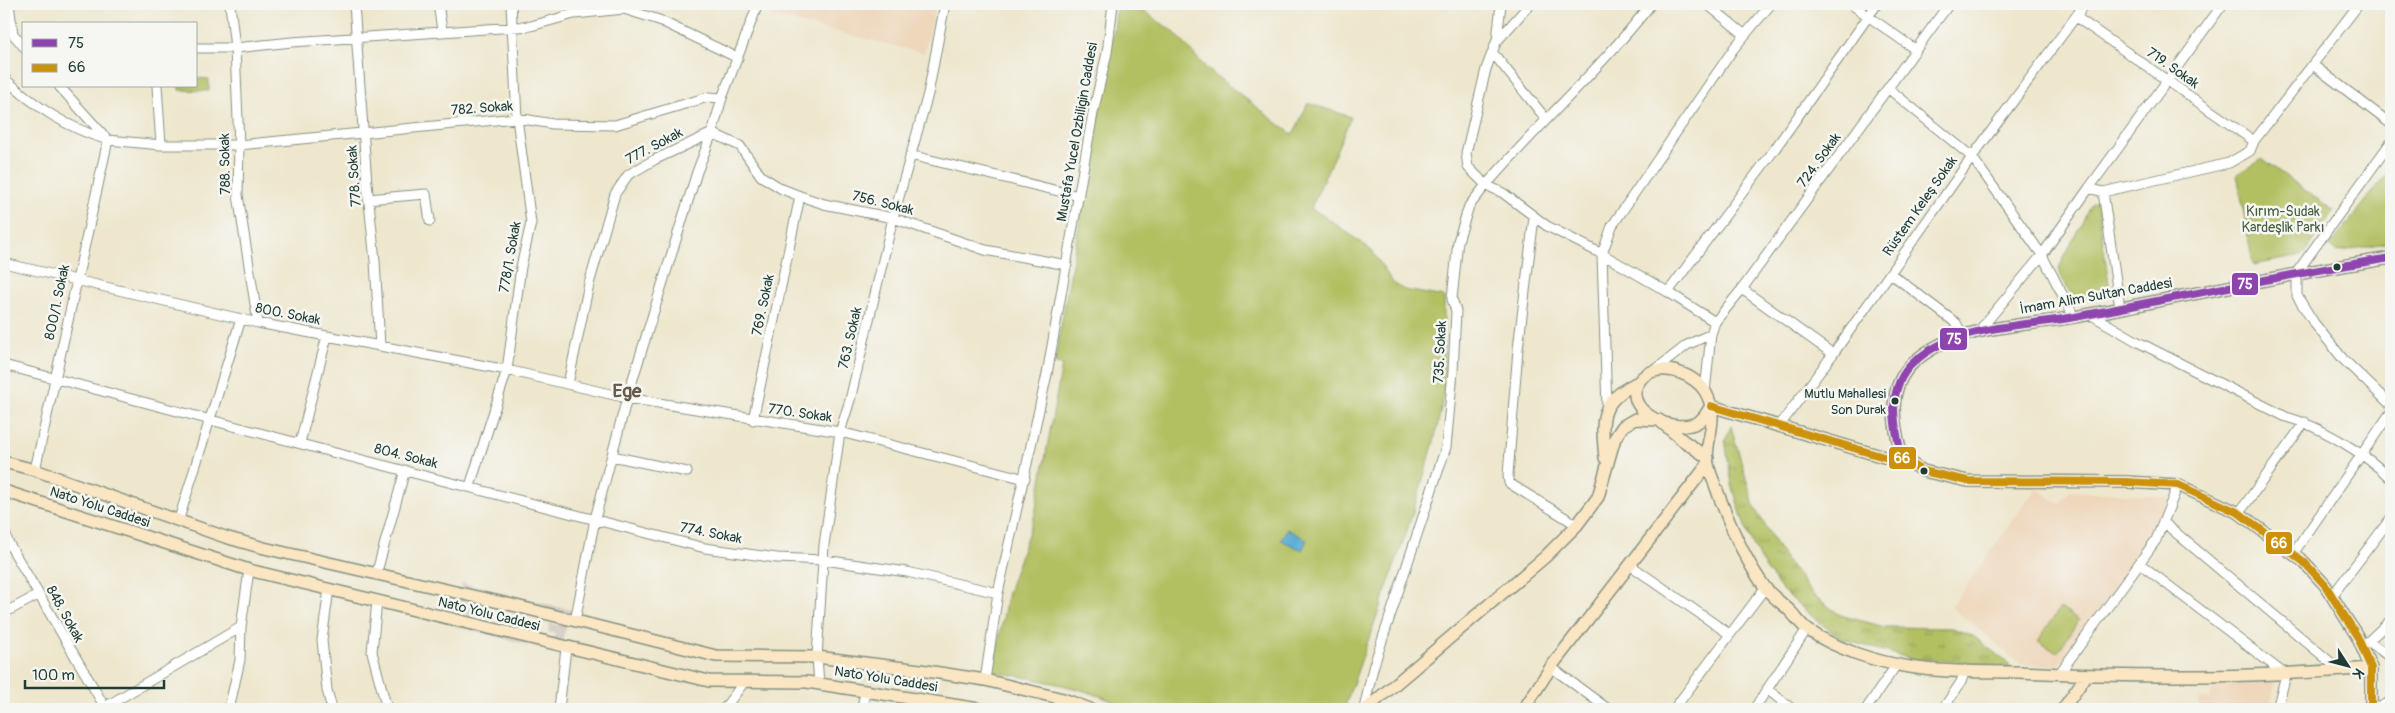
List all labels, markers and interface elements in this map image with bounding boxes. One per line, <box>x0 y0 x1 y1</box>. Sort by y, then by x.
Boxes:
legend <box>22 22 198 88</box>
text: 75 <box>68 34 84 53</box>
street label: Mustafa Yucel Ozbiligin Caddesi <box>1053 41 1101 223</box>
street label: 719. Sokak <box>2144 44 2203 92</box>
text: 66 <box>68 58 85 77</box>
street label: 782. Sokak <box>450 97 514 119</box>
street label: 777. Sokak <box>623 124 686 168</box>
street label: 724. Sokak <box>1794 129 1845 191</box>
street label: 788. Sokak <box>216 133 234 195</box>
street label: 778. Sokak <box>343 144 365 207</box>
street label: Rüstem Keleş Sokak <box>1879 153 1961 259</box>
street label: 756. Sokak <box>850 187 916 219</box>
park label: Kırım-Sudak Kardeşlik Parkı <box>2242 203 2324 236</box>
street label: 778/1. Sokak <box>495 220 525 294</box>
unlabelled marker <box>2332 262 2342 272</box>
street label: 800/1. Sokak <box>41 263 73 341</box>
street label: 769. Sokak <box>748 272 778 337</box>
line badge: 75 <box>2231 272 2259 296</box>
street label: İmam Alim Sultan Caddesi <box>2019 274 2174 318</box>
text: 75 <box>2238 276 2253 293</box>
street label: 800. Sokak <box>254 299 322 329</box>
street label: 763. Sokak <box>835 305 865 371</box>
street label: 735. Sokak <box>1430 320 1450 384</box>
line badge: 75 <box>1939 327 1968 351</box>
text: 75 <box>1947 331 1962 348</box>
district label: Ege <box>613 379 642 403</box>
place label: Mutlu Mahallesi Son Durak <box>1804 386 1887 418</box>
marker: Mutlu Mahallesi Son Durak <box>1890 396 1900 406</box>
street label: 770. Sokak <box>767 400 833 426</box>
street label: 804. Sokak <box>373 440 440 472</box>
line badge: 66 <box>1888 446 1917 470</box>
text: 66 <box>1894 450 1910 467</box>
unlabelled marker <box>1919 466 1929 476</box>
street label: Nato Yolu Caddesi <box>48 483 153 531</box>
street label: 774. Sokak <box>679 519 744 547</box>
line badge: 66 <box>2265 531 2293 555</box>
text: 66 <box>2271 535 2287 552</box>
street label: 848. Sokak <box>42 583 88 645</box>
street label: Nato Yolu Caddesi <box>436 593 542 635</box>
north arrow <box>2322 640 2372 690</box>
scale bar <box>25 658 164 690</box>
street label: Nato Yolu Caddesi <box>833 662 939 696</box>
text: K <box>2348 665 2367 682</box>
text: 100 m <box>32 666 75 685</box>

